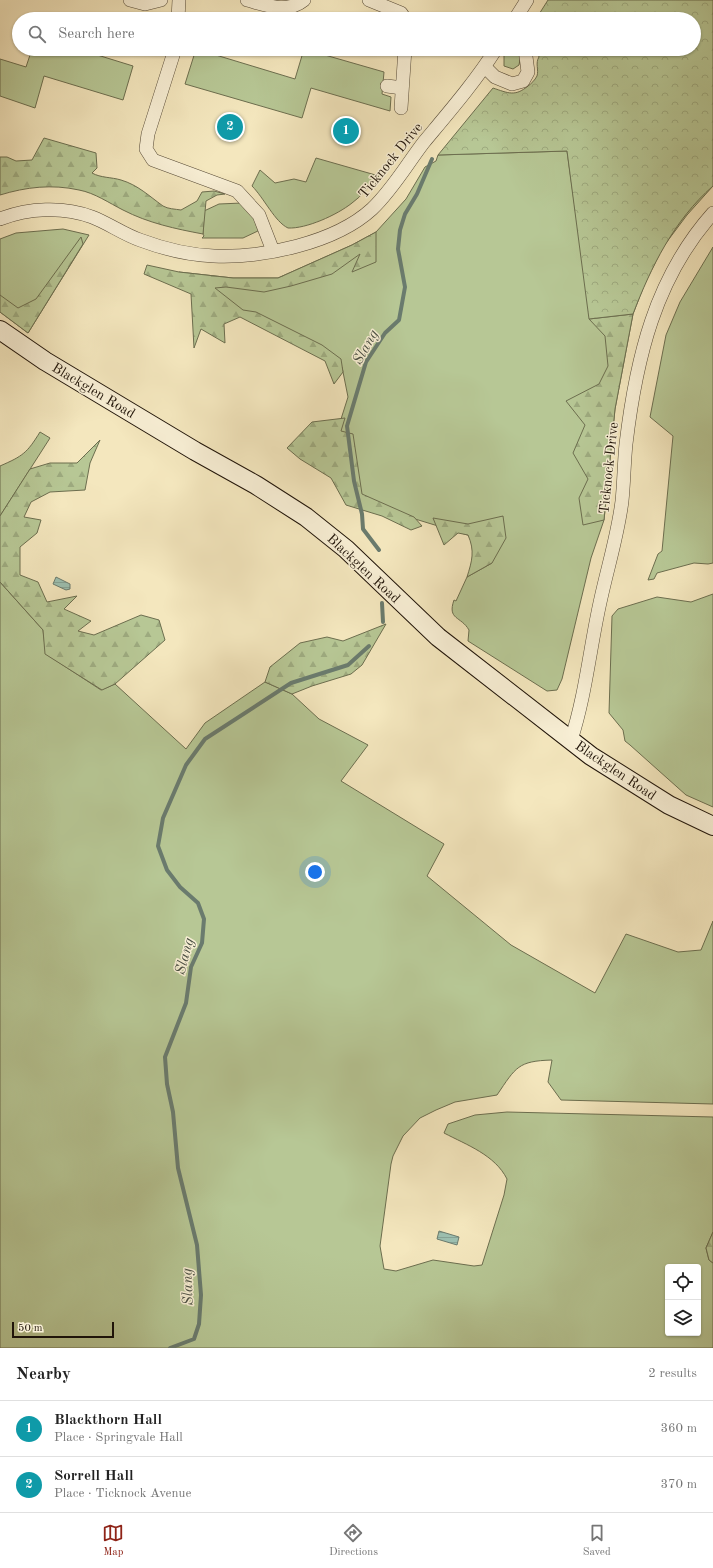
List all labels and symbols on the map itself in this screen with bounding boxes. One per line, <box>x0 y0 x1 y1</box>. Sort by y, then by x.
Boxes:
pin: 2 <box>217 112 243 142</box>
pin: 1 <box>333 116 359 146</box>
street label: Ticknock Drive <box>356 120 425 201</box>
water label: Slang <box>351 328 382 368</box>
street label: Blackglen Road <box>50 361 137 421</box>
street label: Ticknock Drive <box>597 421 621 515</box>
street label: Blackglen Road <box>324 531 403 606</box>
street label: Blackglen Road <box>572 739 658 803</box>
your location <box>305 862 325 882</box>
water label: Slang <box>173 936 198 976</box>
water label: Slang <box>180 1268 197 1306</box>
scale bar <box>12 1320 114 1339</box>

